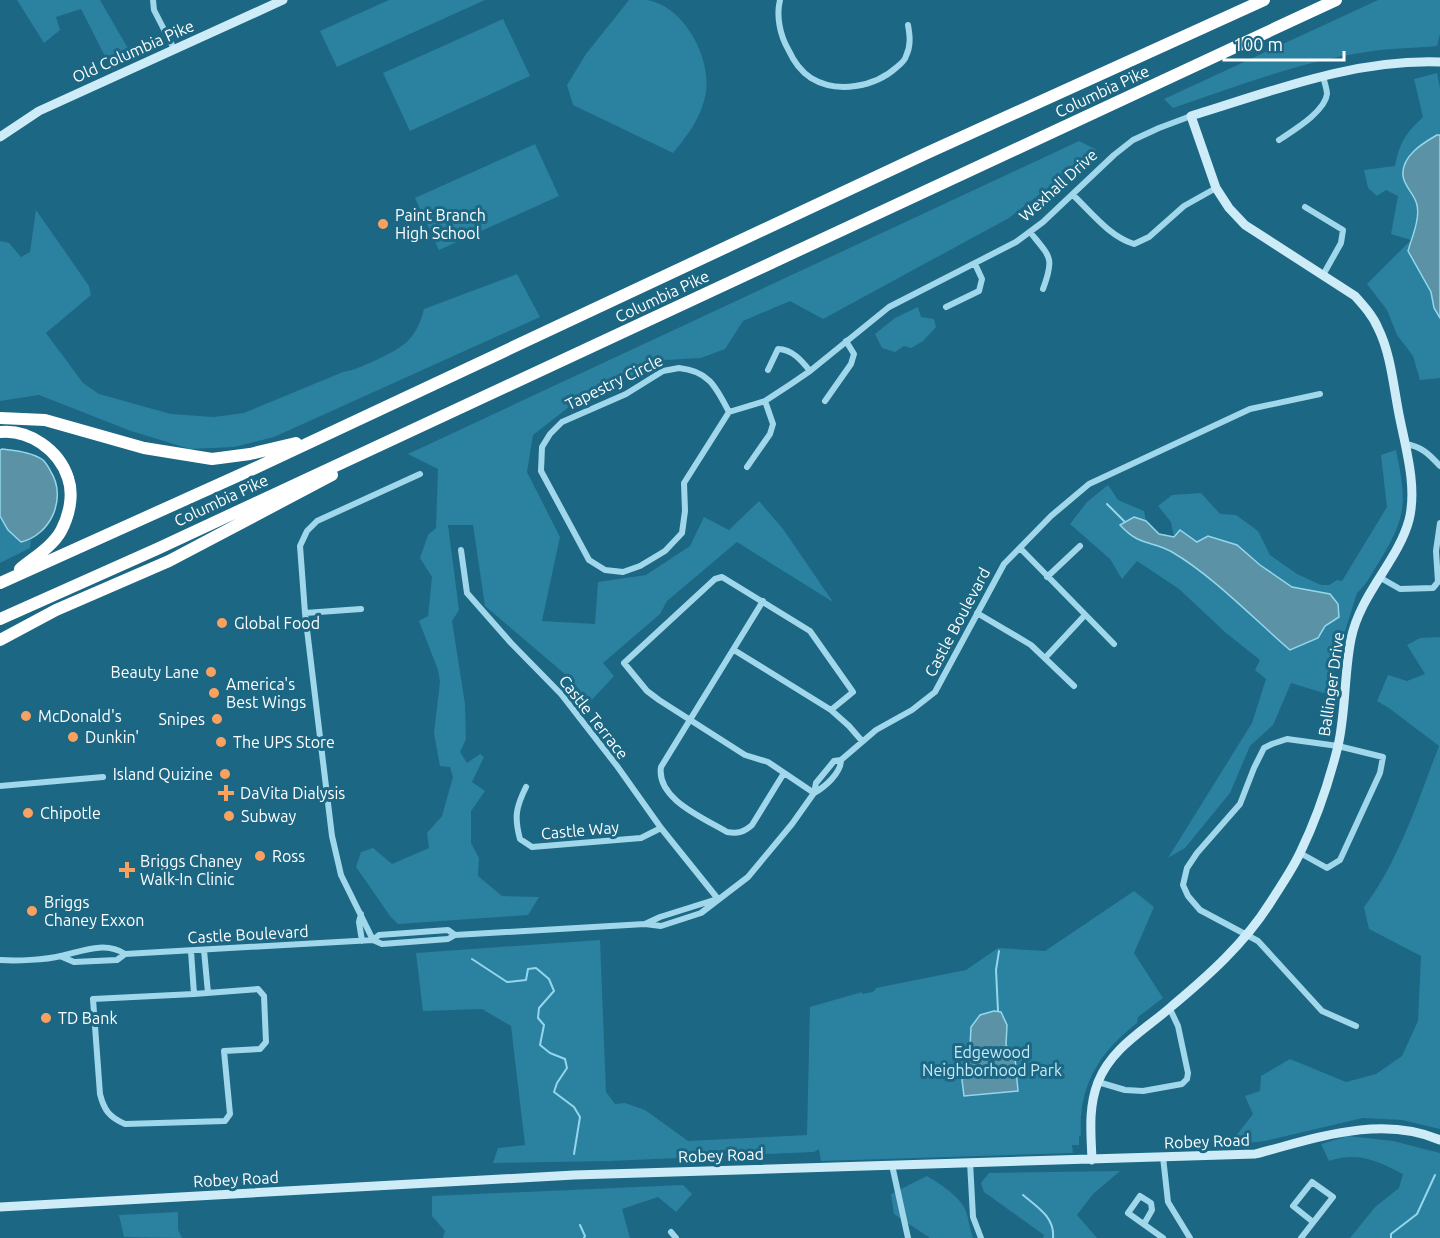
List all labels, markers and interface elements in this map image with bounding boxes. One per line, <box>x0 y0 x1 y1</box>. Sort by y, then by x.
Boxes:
street label: Old Columbia Pike <box>69 16 197 86</box>
scale bar <box>1224 24 1344 62</box>
text: 100 m <box>1233 34 1283 54</box>
street label: Columbia Pike <box>1052 61 1152 121</box>
street label: Wexhall Drive <box>1015 145 1101 225</box>
place label: Paint Branch High School <box>395 206 486 242</box>
marker: Paint Branch High School <box>376 217 390 231</box>
street label: Columbia Pike <box>612 266 712 326</box>
street label: Tapestry Circle <box>562 351 666 413</box>
street label: Columbia Pike <box>171 470 271 530</box>
street label: Castle Boulevard <box>921 564 993 680</box>
place label: Global Food <box>234 614 320 632</box>
marker: Global Food <box>215 616 229 630</box>
street label: Ballinger Drive <box>1315 631 1347 737</box>
place label: Beauty Lane <box>111 663 199 681</box>
marker: Beauty Lane <box>204 665 218 679</box>
street label: Castle Terrace <box>556 671 632 763</box>
place label: America's Best Wings <box>226 675 306 711</box>
marker: America's Best Wings <box>207 686 221 700</box>
place label: McDonald's <box>38 707 122 725</box>
marker: McDonald's <box>19 709 33 723</box>
place label: Snipes <box>158 710 205 728</box>
marker: Snipes <box>210 712 224 726</box>
place label: Dunkin' <box>85 728 139 746</box>
marker: Dunkin' <box>66 730 80 744</box>
place label: The UPS Store <box>233 733 335 751</box>
marker: The UPS Store <box>214 735 228 749</box>
place label: Island Quizine <box>113 765 213 783</box>
marker: Island Quizine <box>218 767 232 781</box>
marker: DaVita Dialysis <box>217 784 235 802</box>
place label: DaVita Dialysis <box>240 784 345 802</box>
place label: Chipotle <box>40 804 101 822</box>
marker: Chipotle <box>21 806 35 820</box>
place label: Subway <box>241 807 296 825</box>
marker: Subway <box>222 809 236 823</box>
street label: Castle Way <box>540 818 620 842</box>
place label: Ross <box>272 847 305 865</box>
marker: Ross <box>253 849 267 863</box>
place label: Briggs Chaney Walk-In Clinic <box>140 852 242 888</box>
marker: Briggs Chaney Walk-In Clinic <box>118 861 136 879</box>
place label: Briggs Chaney Exxon <box>44 893 144 929</box>
marker: Briggs Chaney Exxon <box>25 904 39 918</box>
street label: Castle Boulevard <box>187 922 309 946</box>
place label: TD Bank <box>58 1009 117 1027</box>
marker: TD Bank <box>39 1011 53 1025</box>
park label: Edgewood Neighborhood Park <box>922 1043 1062 1079</box>
street label: Robey Road <box>1164 1131 1250 1151</box>
street label: Robey Road <box>678 1145 764 1165</box>
street label: Robey Road <box>193 1168 279 1190</box>

